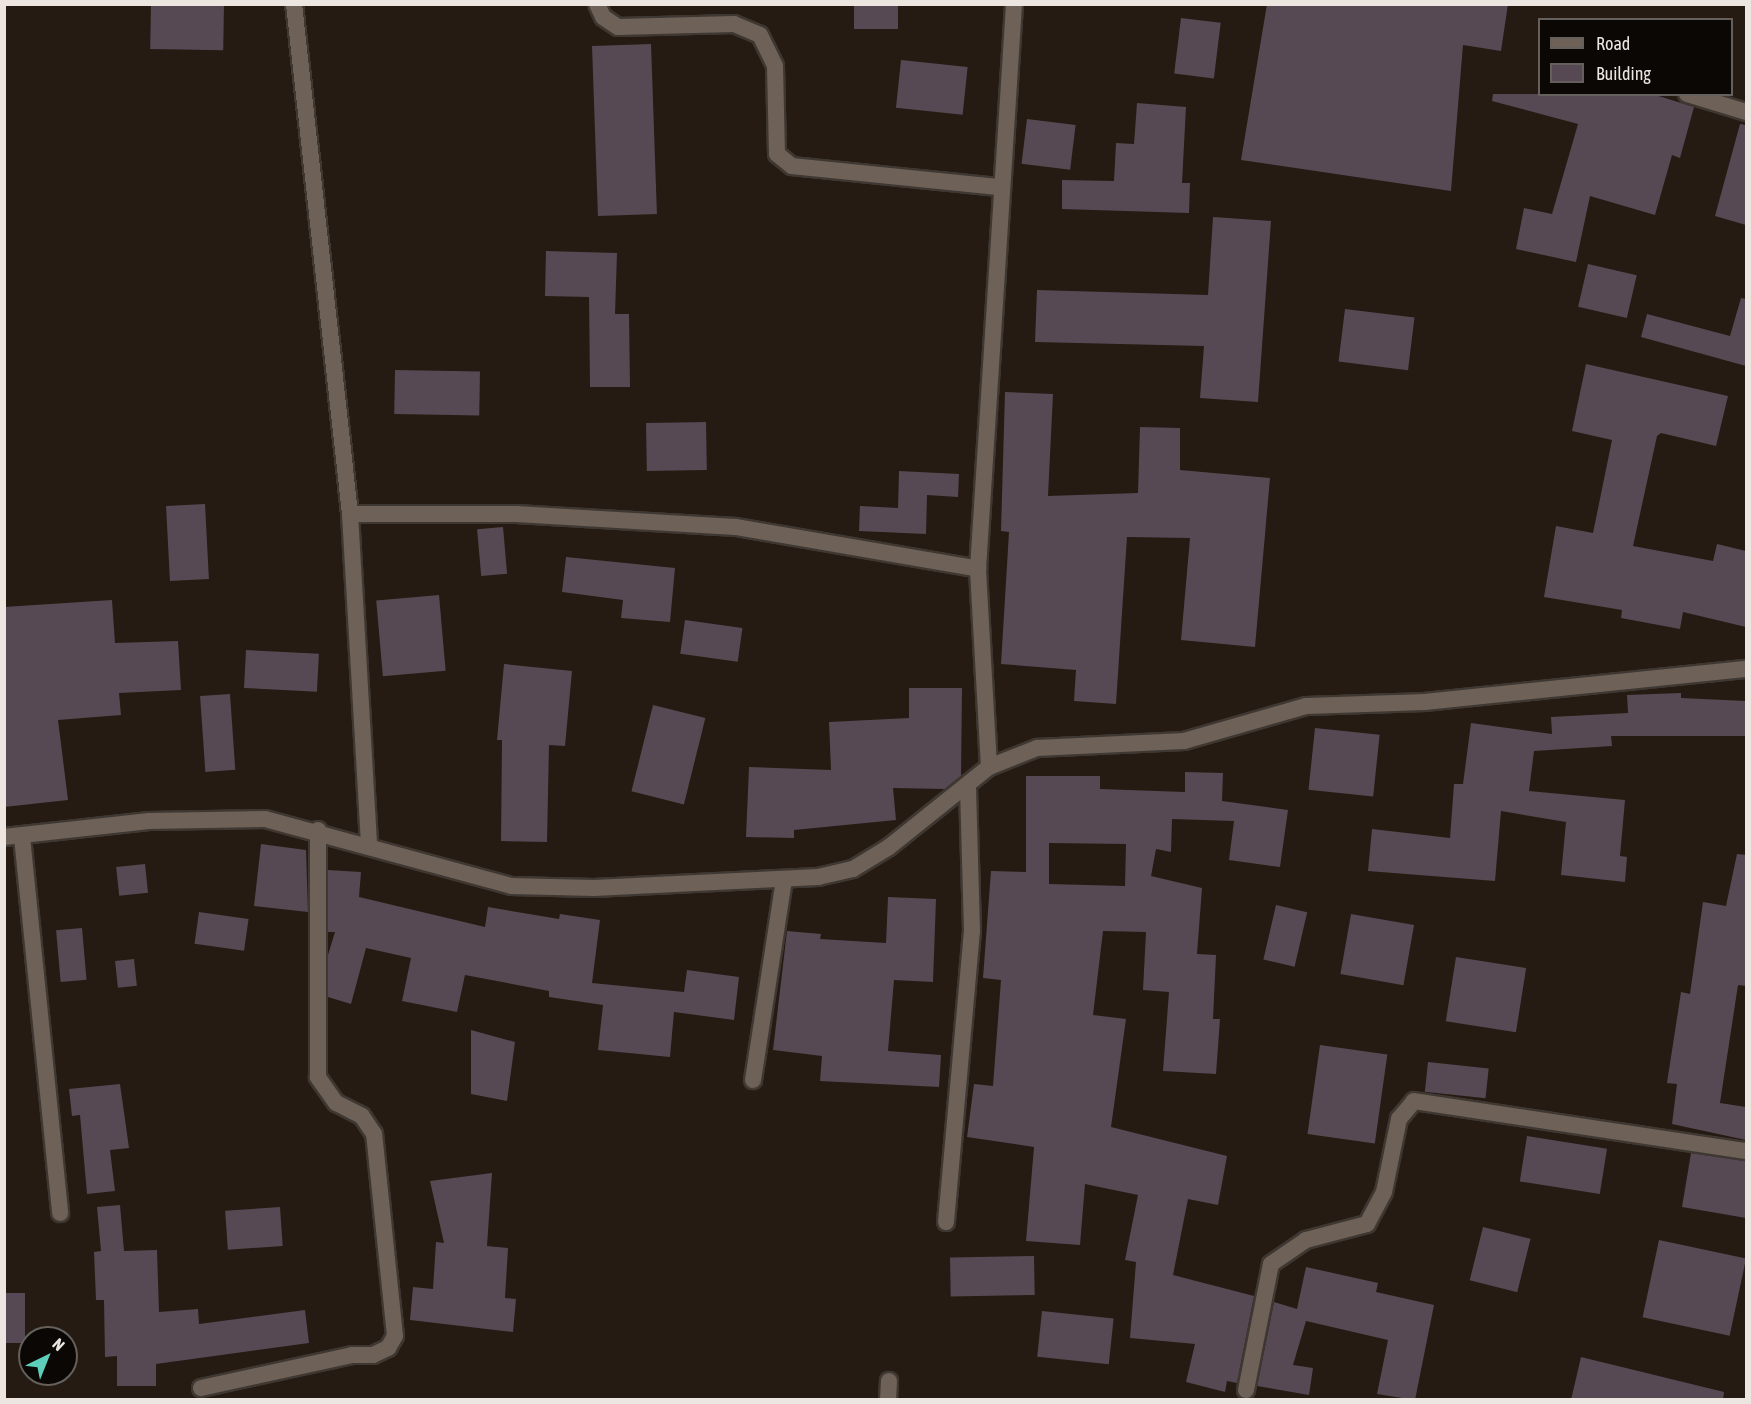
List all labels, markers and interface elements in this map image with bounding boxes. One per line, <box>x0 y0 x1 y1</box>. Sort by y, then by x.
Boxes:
legend <box>1538 18 1733 96</box>
text: Road <box>1596 33 1630 54</box>
text: Building <box>1596 63 1651 84</box>
north arrow <box>18 1326 78 1386</box>
text: N <box>49 1334 69 1354</box>

